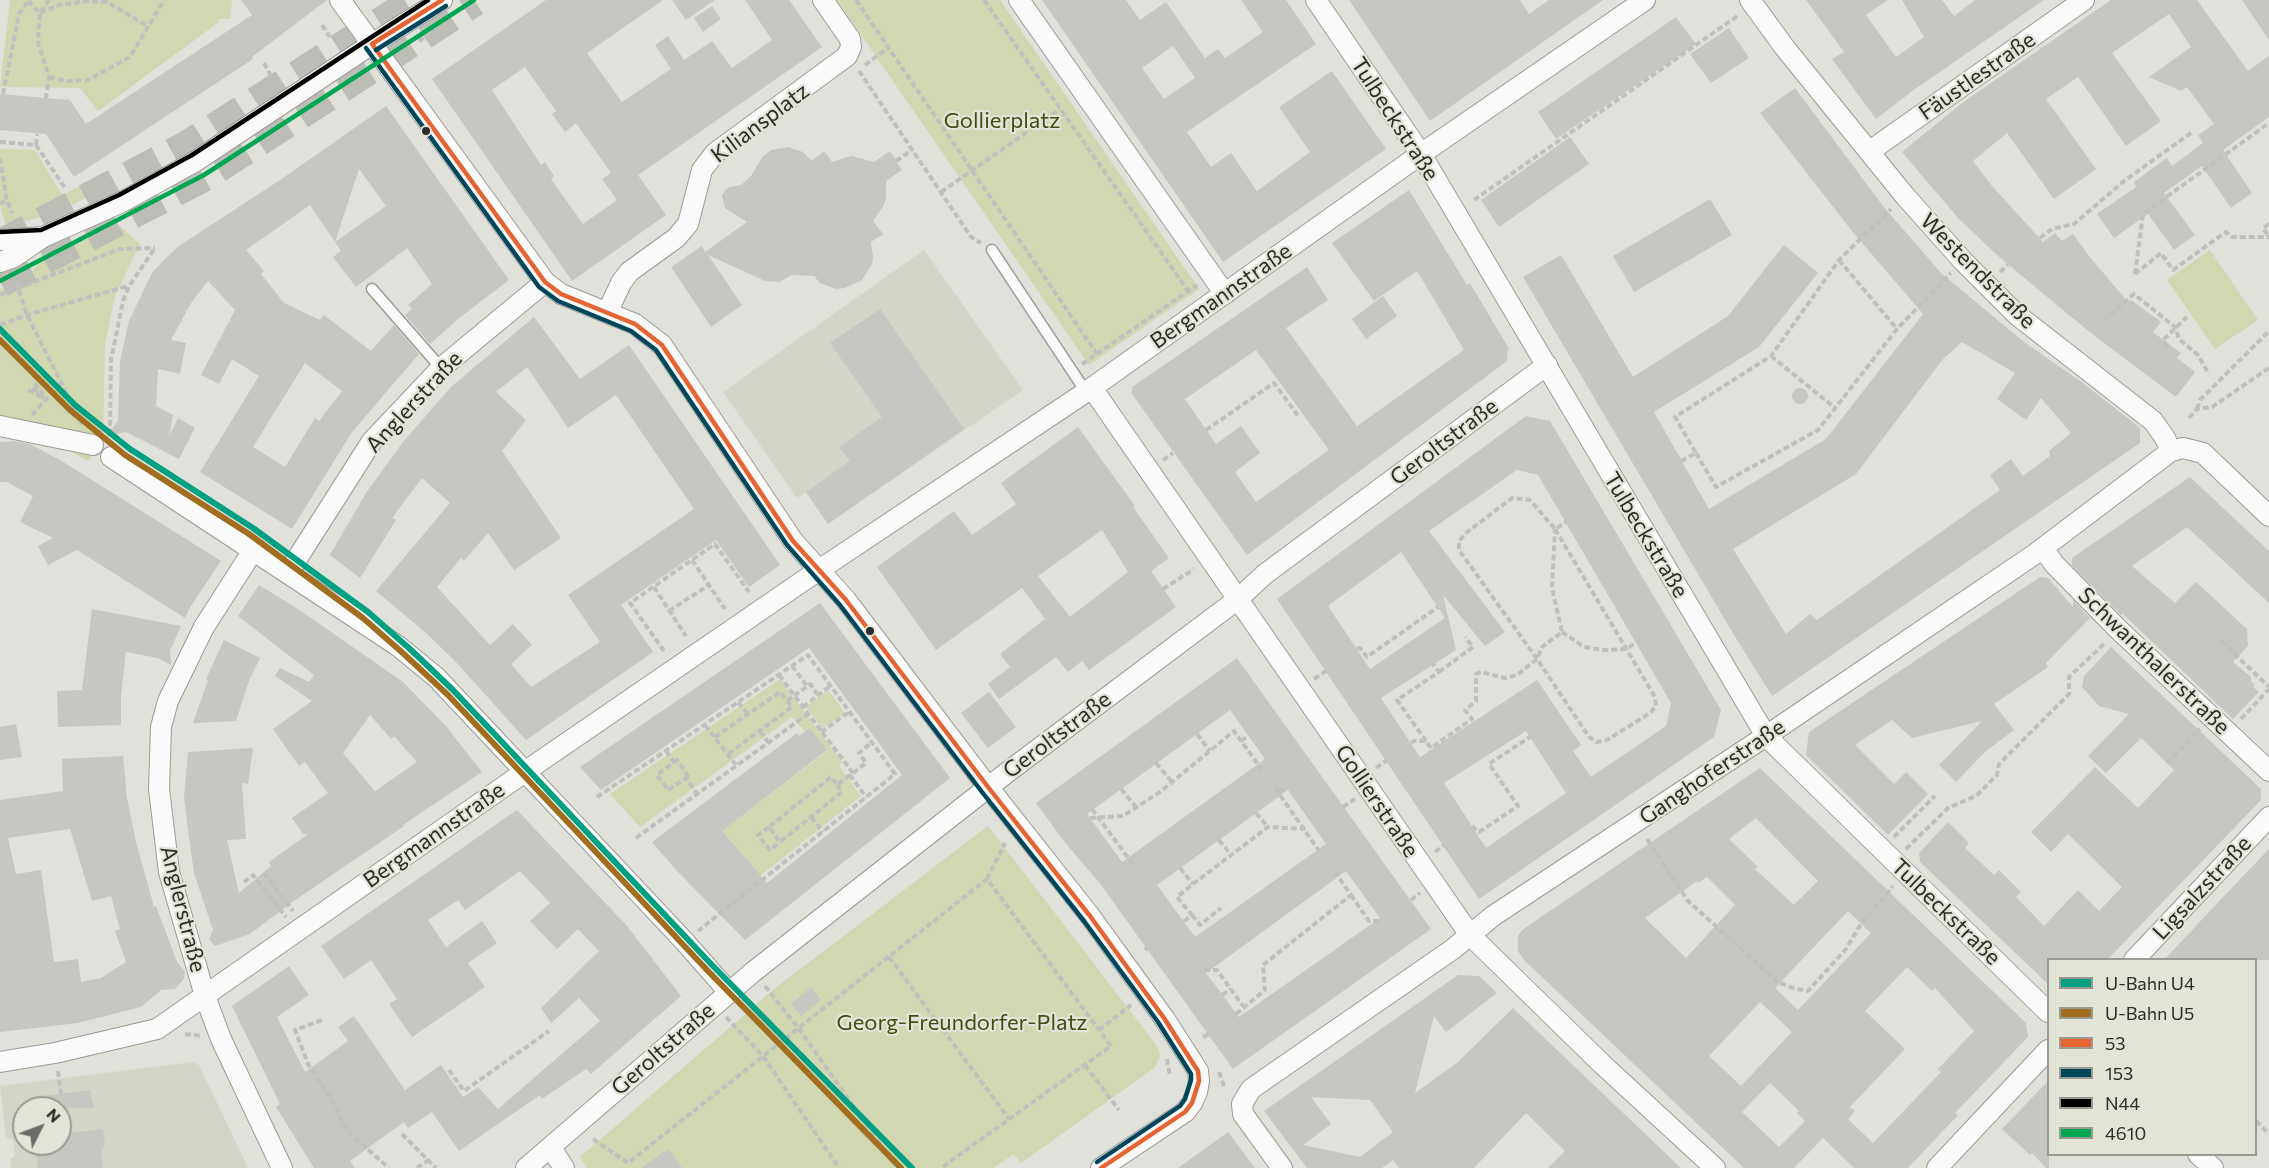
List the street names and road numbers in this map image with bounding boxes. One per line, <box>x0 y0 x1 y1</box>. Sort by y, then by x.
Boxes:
street label: Fäustlestraße <box>1914 26 2040 126</box>
street label: Tulbeckstraße <box>1345 52 1445 186</box>
street label: Kiliansplatz <box>706 78 814 168</box>
street label: Westendstraße <box>1915 208 2041 334</box>
street label: Bergmannstraße <box>1145 237 1297 355</box>
street label: Anglerstraße <box>360 346 468 458</box>
street label: Geroltstraße <box>1385 393 1503 491</box>
street label: Tulbeckstraße <box>1598 468 1694 602</box>
street label: Schwanthalerstraße <box>2073 582 2235 740</box>
street label: Geroltstraße <box>998 686 1116 784</box>
street label: Ganghoferstraße <box>1634 714 1790 830</box>
street label: Gollierstraße <box>1330 740 1424 862</box>
street label: Bergmannstraße <box>358 776 510 894</box>
street label: Ligsalzstraße <box>2147 831 2257 945</box>
street label: Anglerstraße <box>155 843 211 975</box>
street label: Tulbeckstraße <box>1886 853 2006 971</box>
street label: Geroltstraße <box>606 997 720 1101</box>

